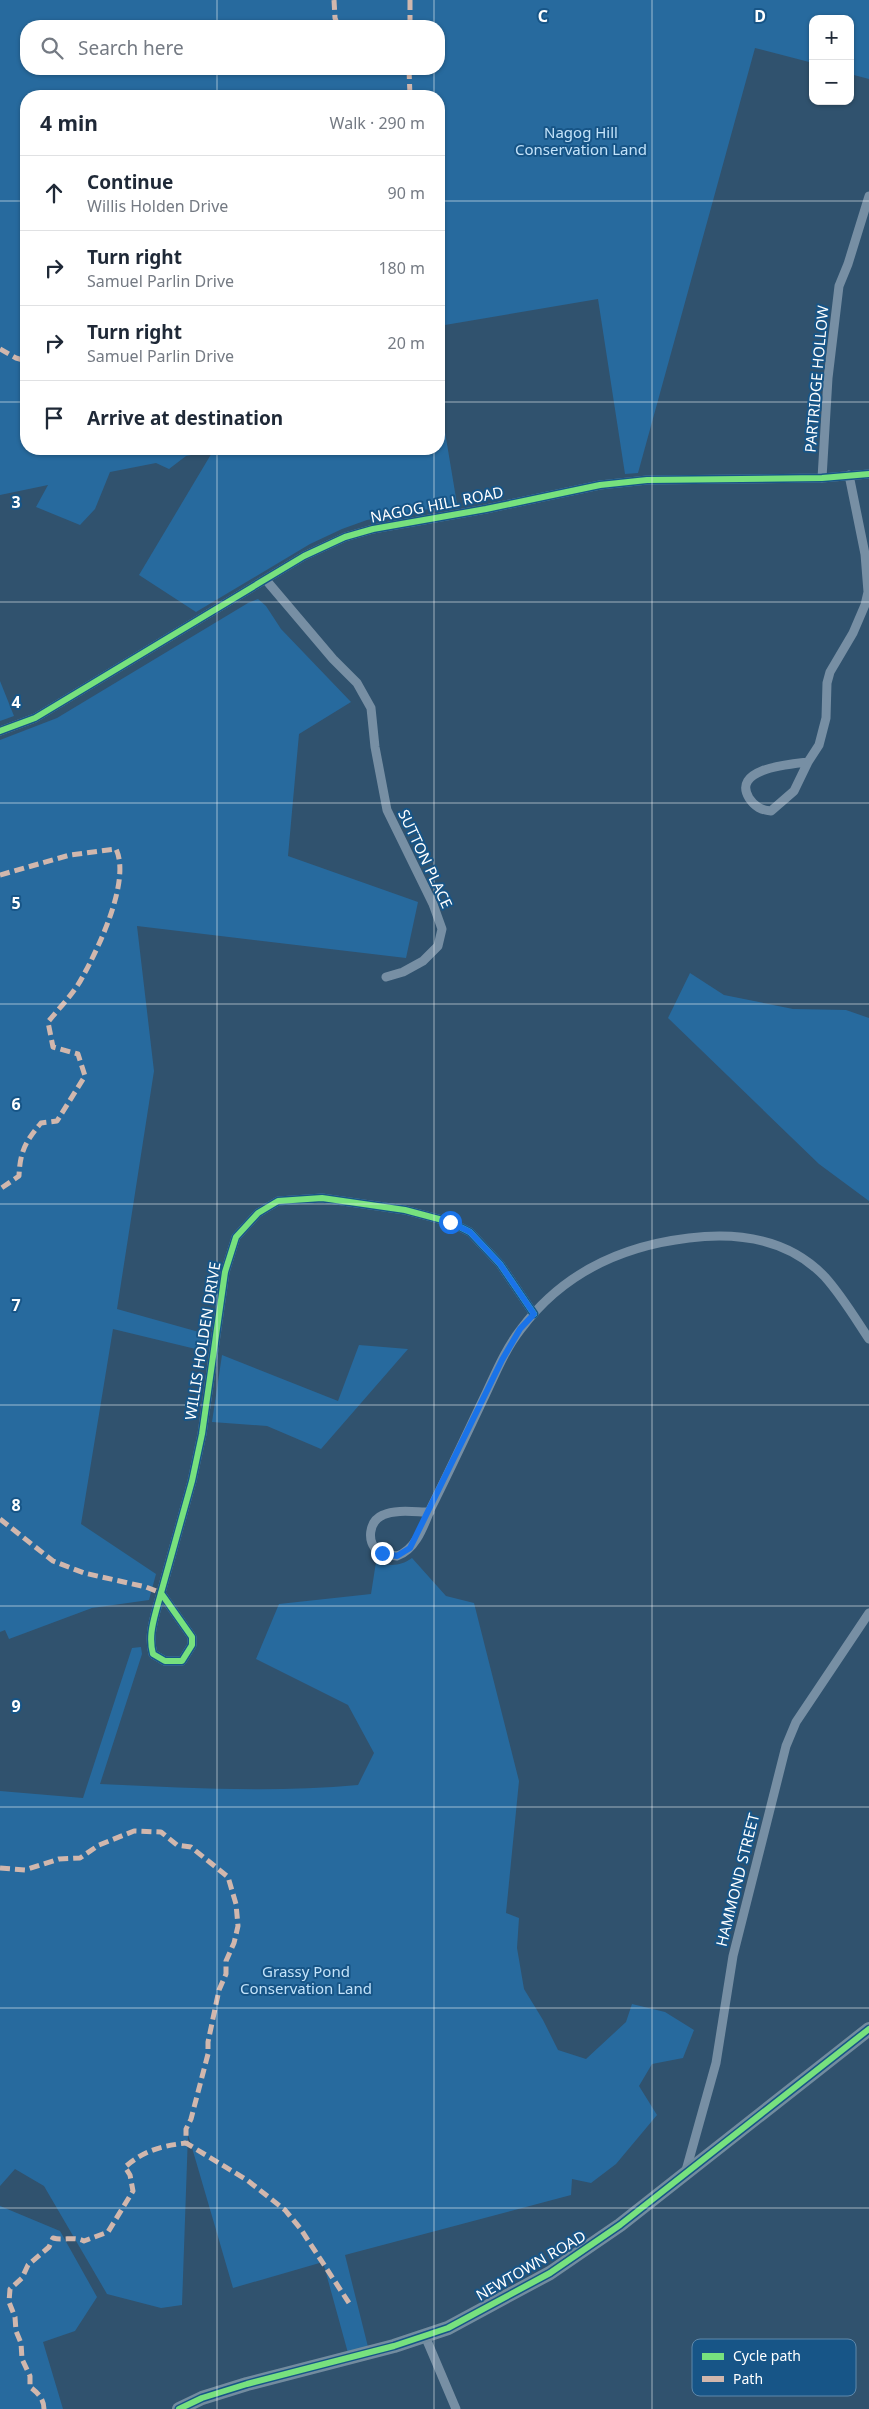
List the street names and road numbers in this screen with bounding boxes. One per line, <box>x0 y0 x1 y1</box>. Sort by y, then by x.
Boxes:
street label: PARTRIDGE HOLLOW <box>800 304 832 453</box>
street label: NAGOG HILL ROAD <box>369 481 505 527</box>
street label: SUTTON PLACE <box>394 806 458 911</box>
street label: WILLIS HOLDEN DRIVE <box>180 1260 224 1421</box>
street label: HAMMOND STREET <box>711 1810 763 1949</box>
street label: NEWTOWN ROAD <box>472 2225 589 2305</box>

